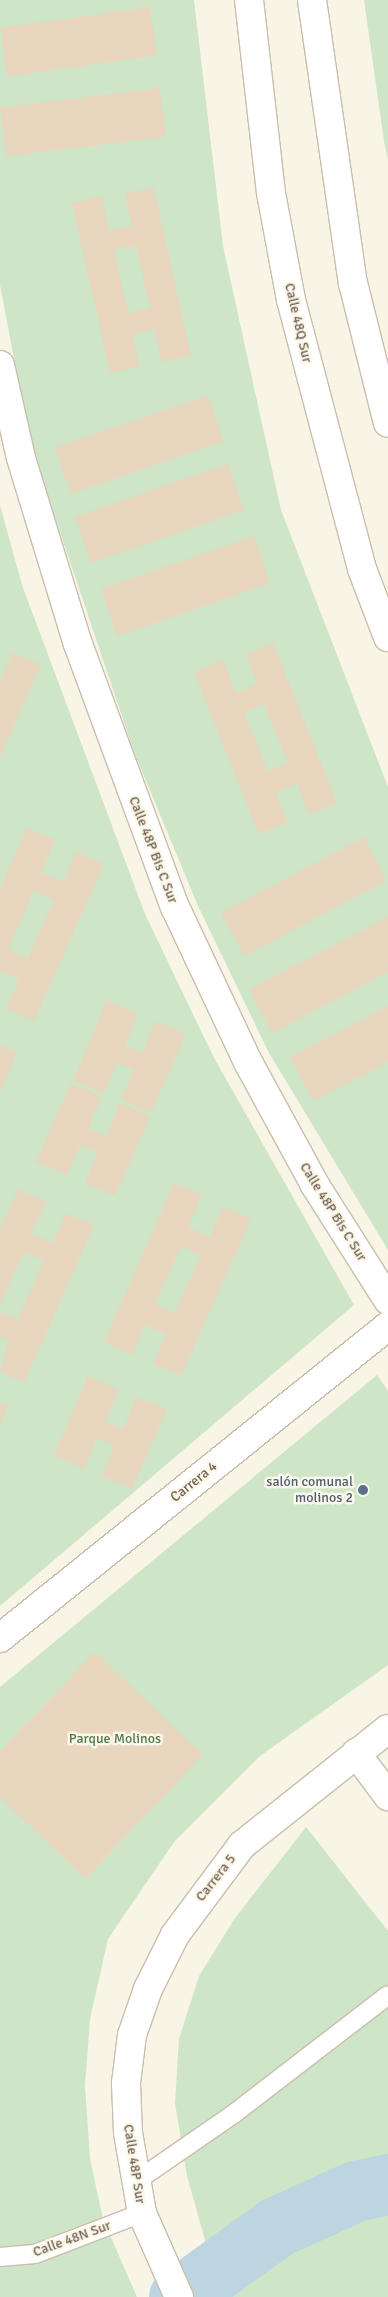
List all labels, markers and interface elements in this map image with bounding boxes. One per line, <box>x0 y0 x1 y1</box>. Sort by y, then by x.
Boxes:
street label: Calle 48Q Sur <box>281 281 315 365</box>
street label: Calle 48P Bis C Sur <box>125 794 181 906</box>
street label: Calle 48P Bis C Sur <box>296 1160 370 1264</box>
street label: Carrera 4 <box>167 1458 221 1506</box>
place label: salón comunal molinos 2 <box>266 1474 353 1506</box>
marker: salón comunal molinos 2 <box>357 1484 369 1496</box>
park label: Parque Molinos <box>69 1731 161 1747</box>
street label: Carrera 5 <box>192 1851 240 1905</box>
street label: Calle 48P Sur <box>119 2123 149 2205</box>
street label: Calle 48N Sur <box>31 2217 113 2261</box>

